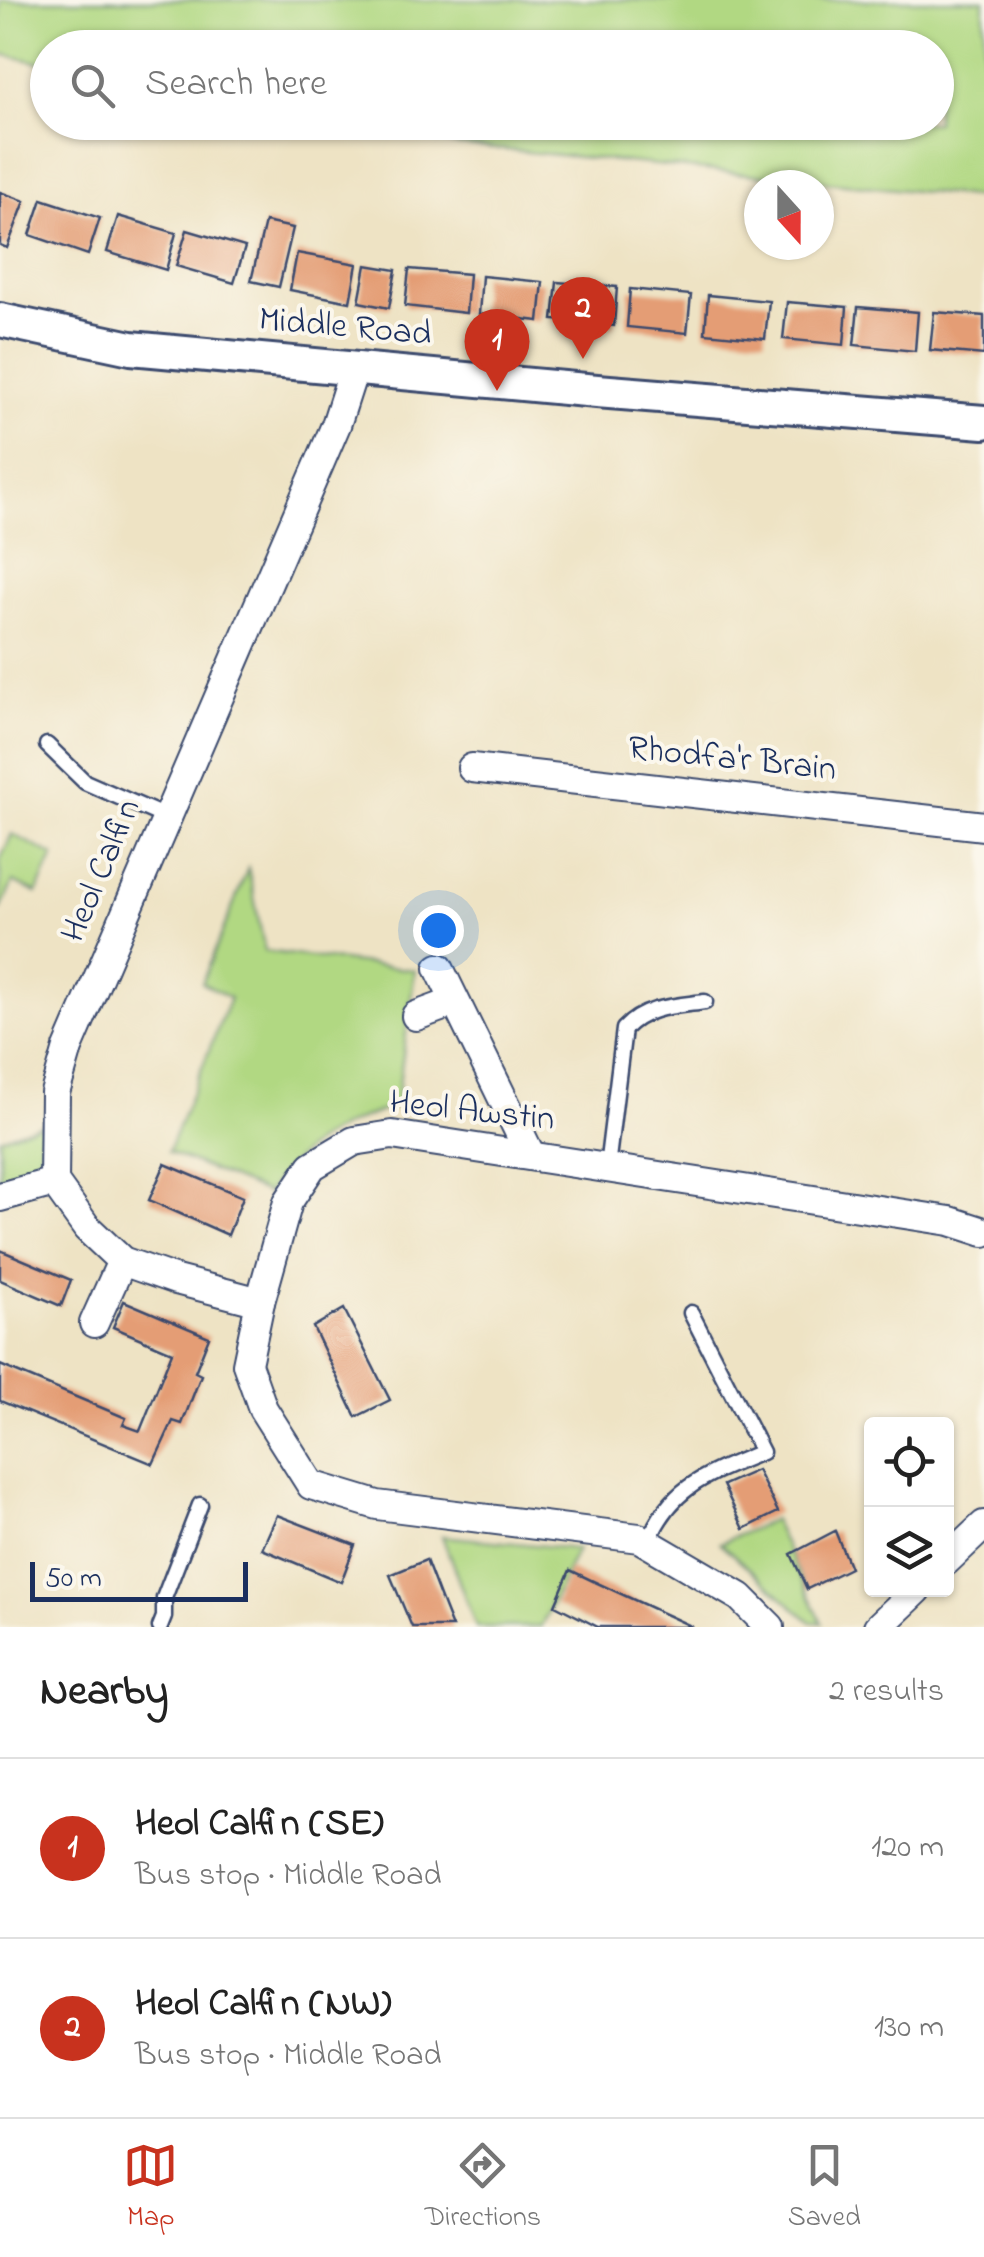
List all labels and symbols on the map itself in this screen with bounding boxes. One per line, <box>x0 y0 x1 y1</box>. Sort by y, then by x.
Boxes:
north arrow <box>744 170 834 260</box>
pin: 2 <box>550 276 616 359</box>
street label: Middle Road <box>256 295 434 361</box>
pin: 1 <box>464 308 530 391</box>
street label: Rhodfa'r Brain <box>625 724 839 796</box>
street label: Heol Calfin <box>49 791 155 951</box>
your location <box>413 905 464 956</box>
street label: Heol Awstin <box>387 1078 557 1146</box>
scale bar <box>30 1557 248 1602</box>

